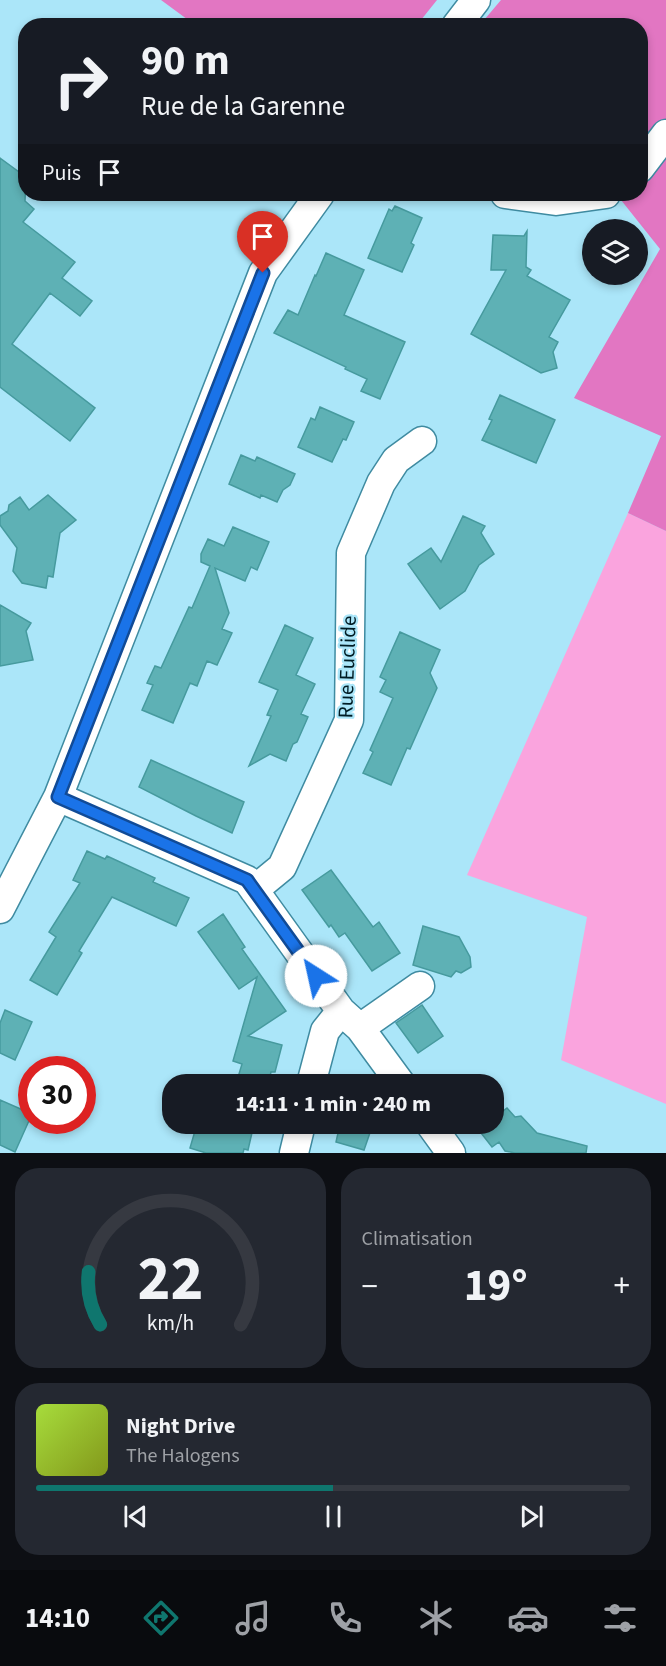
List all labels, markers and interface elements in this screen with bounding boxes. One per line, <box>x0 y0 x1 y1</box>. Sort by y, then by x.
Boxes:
text: 90 m <box>141 31 230 91</box>
icon: right <box>42 42 120 120</box>
text: Rue de la Garenne <box>141 87 345 126</box>
icon: arrive <box>93 156 126 189</box>
text: Puis <box>42 157 81 189</box>
pin <box>237 211 288 273</box>
map controls <box>582 219 648 285</box>
button: layers <box>582 219 648 285</box>
icon: arrive <box>246 220 279 253</box>
street label: Rue Euclide <box>330 615 364 719</box>
position arrow <box>284 944 348 1008</box>
speed limit sign: 30 <box>18 1056 96 1134</box>
text: 14:11 · 1 min · 240 m <box>235 1088 431 1120</box>
text: Climatisation <box>362 1225 473 1253</box>
text: 22 <box>137 1235 203 1324</box>
text: 19° <box>464 1254 528 1318</box>
text: − <box>362 1263 378 1310</box>
text: + <box>614 1263 630 1310</box>
text: km/h <box>146 1308 194 1339</box>
text: Night Drive <box>126 1410 235 1442</box>
text: The Halogens <box>126 1442 240 1470</box>
icon: previous <box>119 1500 152 1533</box>
icon: pause <box>317 1500 350 1533</box>
icon: next <box>515 1500 548 1533</box>
icon: directions <box>140 1597 182 1639</box>
icon: music <box>232 1597 274 1639</box>
icon: phone <box>324 1597 366 1639</box>
icon: climate <box>415 1597 457 1639</box>
icon: car <box>507 1597 549 1639</box>
icon: filters <box>599 1597 641 1639</box>
text: 14:10 <box>25 1599 90 1638</box>

